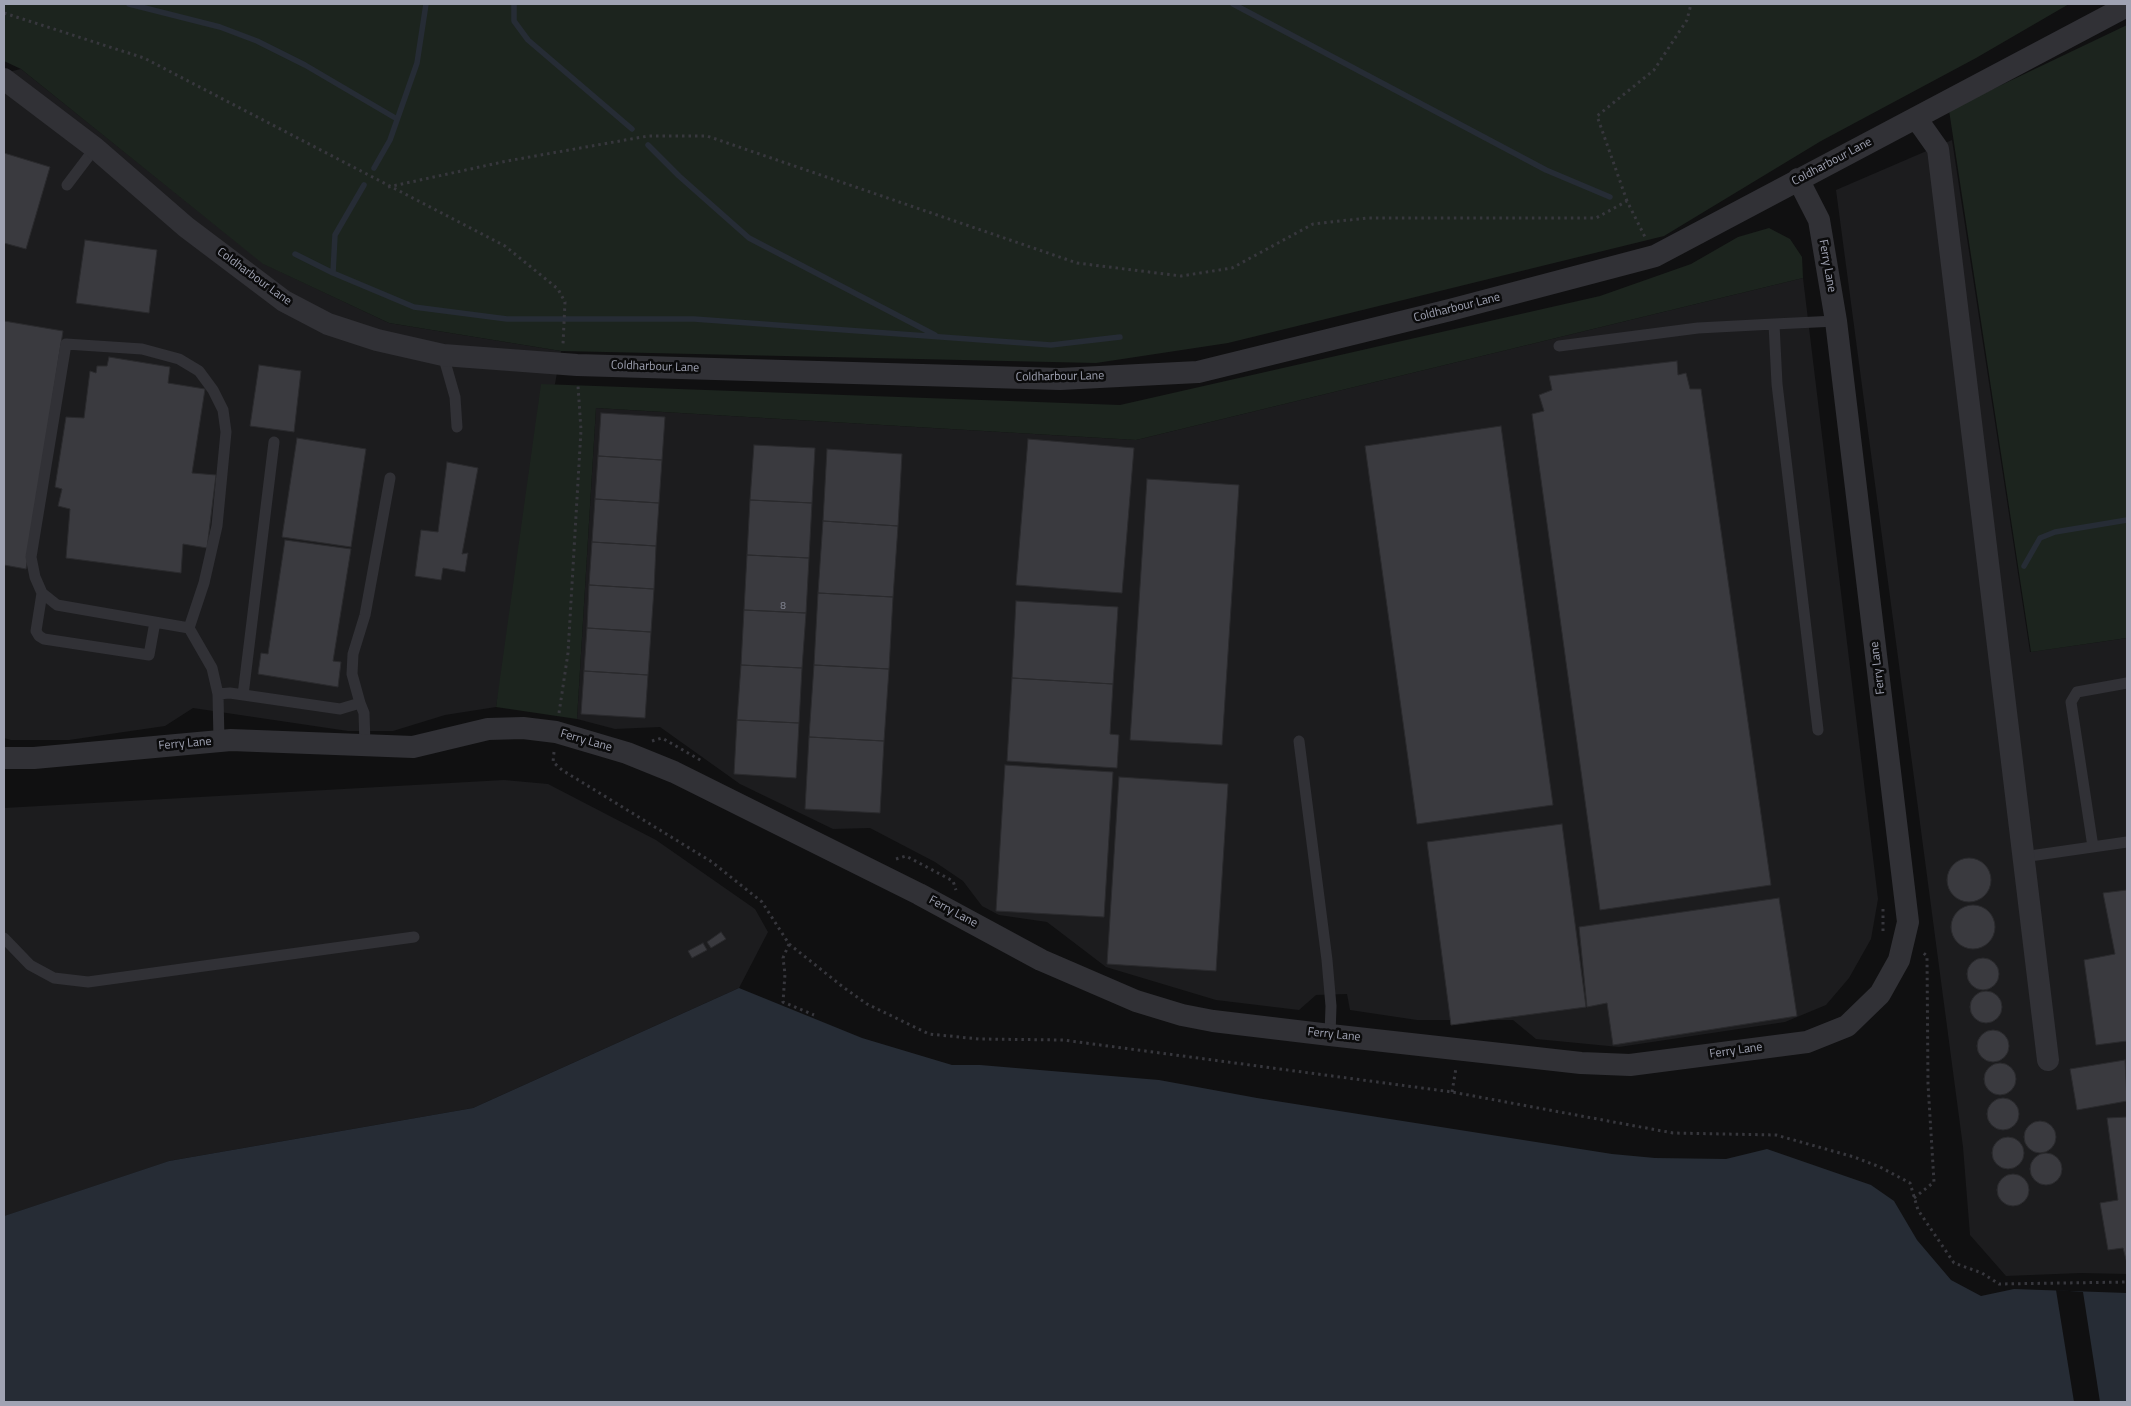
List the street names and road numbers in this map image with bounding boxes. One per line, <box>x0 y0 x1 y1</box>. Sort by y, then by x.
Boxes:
street label: Coldharbour Lane <box>1790 135 1874 189</box>
street label: Ferry Lane <box>1815 239 1839 293</box>
street label: Coldharbour Lane <box>214 245 294 309</box>
street label: Coldharbour Lane <box>1412 290 1502 326</box>
street label: Coldharbour Lane <box>611 358 699 376</box>
street label: Coldharbour Lane <box>1016 369 1104 385</box>
street label: Ferry Lane <box>1868 641 1888 695</box>
street label: Ferry Lane <box>558 727 614 755</box>
street label: Ferry Lane <box>158 735 212 753</box>
street label: Ferry Lane <box>926 893 980 931</box>
street label: Ferry Lane <box>1307 1025 1361 1045</box>
street label: Ferry Lane <box>1709 1040 1763 1062</box>

